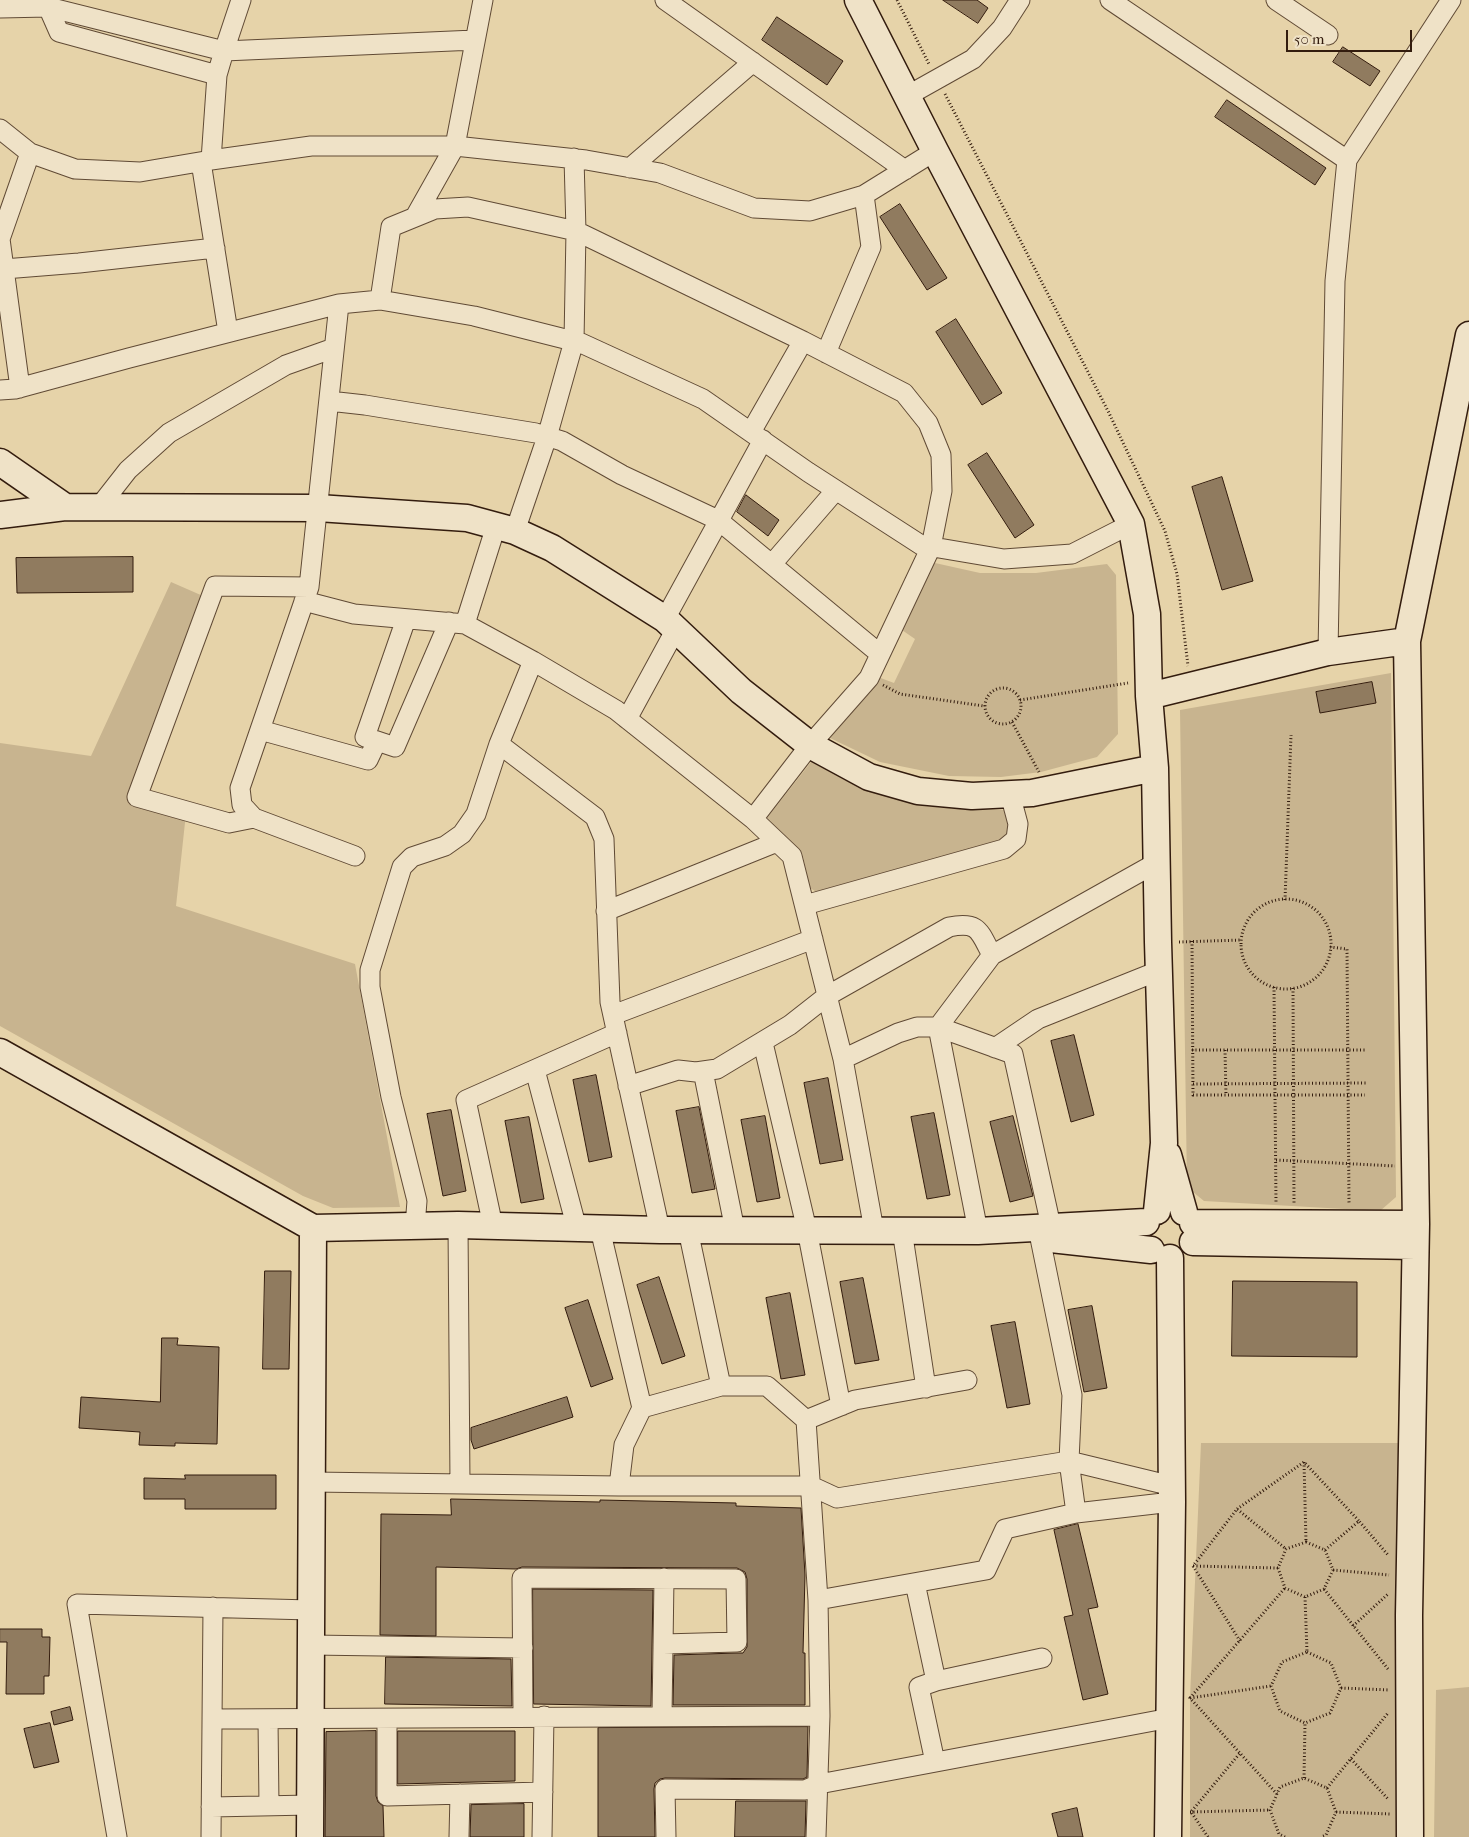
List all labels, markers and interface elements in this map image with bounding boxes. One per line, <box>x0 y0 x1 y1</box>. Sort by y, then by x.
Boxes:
scale bar <box>1289 20 1415 52</box>
text: 50 m <box>1294 30 1324 48</box>

